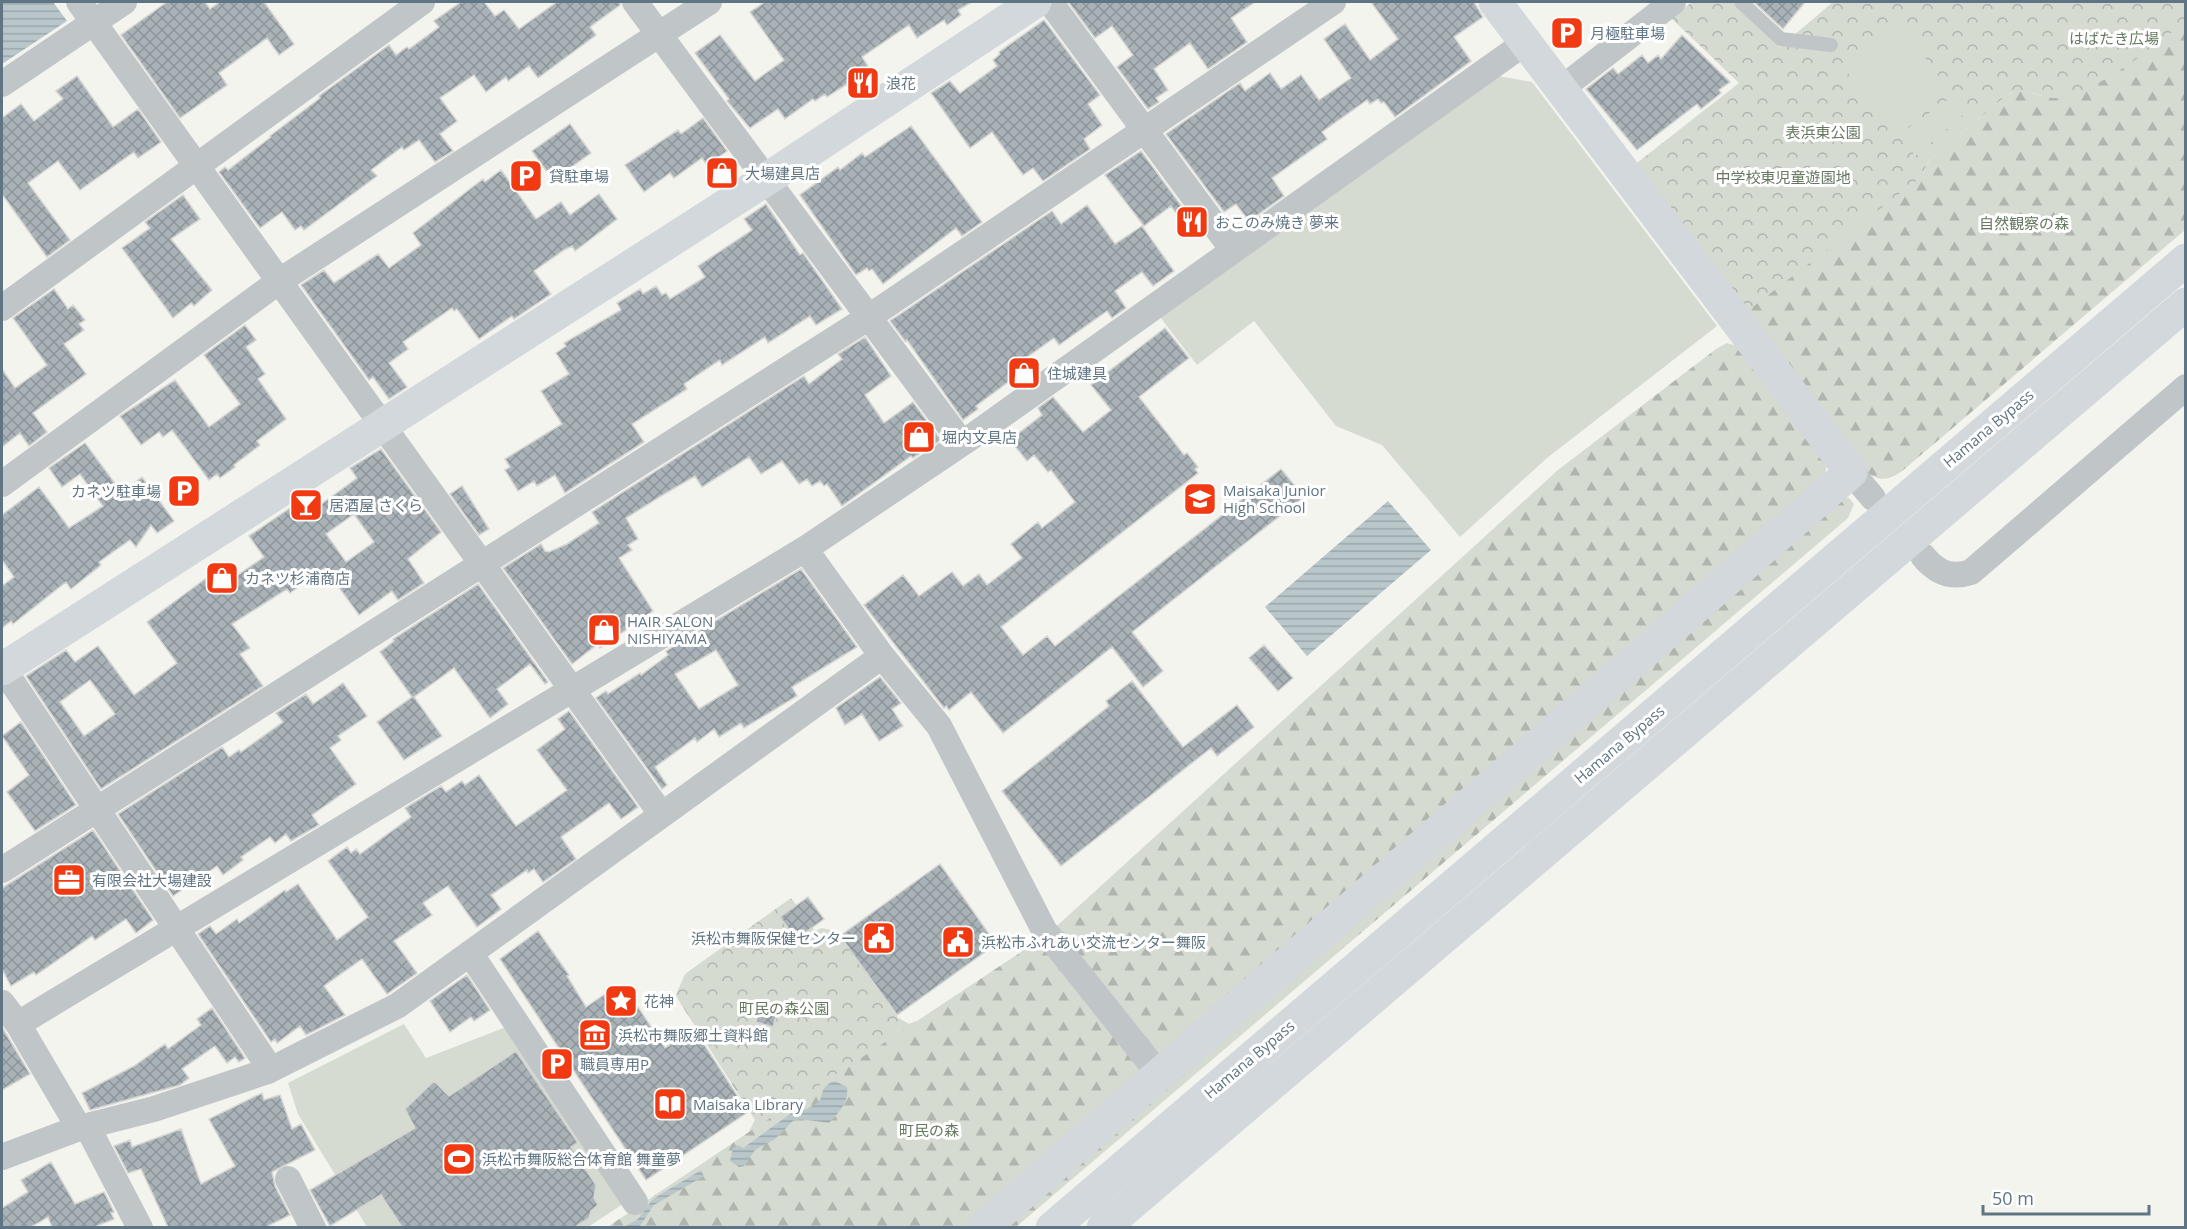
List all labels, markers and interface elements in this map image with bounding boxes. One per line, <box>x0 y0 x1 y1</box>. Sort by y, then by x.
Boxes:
parking icon: 月極駐車場 <box>1549 15 1585 51</box>
place label: 月極駐車場 <box>1590 23 1665 43</box>
park label: はばたき広場 <box>2069 28 2159 48</box>
restaurant icon: 浪花 <box>845 65 881 101</box>
place label: 浪花 <box>886 73 916 93</box>
park label: 表浜東公園 <box>1785 122 1861 142</box>
shop icon: 大場建具店 <box>704 155 740 191</box>
parking icon: 貸駐車場 <box>508 158 544 194</box>
place label: 大場建具店 <box>745 163 820 183</box>
place label: 貸駐車場 <box>549 166 609 186</box>
park label: 中学校東児童遊園地 <box>1715 167 1851 187</box>
restaurant icon: おこのみ焼き 夢来 <box>1174 204 1210 240</box>
place label: おこのみ焼き 夢来 <box>1215 212 1339 232</box>
park label: 自然観察の森 <box>1979 213 2069 233</box>
shop icon: 住城建具 <box>1006 355 1042 391</box>
place label: 住城建具 <box>1047 363 1107 383</box>
street label: Hamana Bypass <box>1939 384 2037 472</box>
shop icon: 堀内文具店 <box>901 419 937 455</box>
place label: 堀内文具店 <box>942 427 1017 447</box>
parking icon: カネツ駐車場 <box>166 473 202 509</box>
place label: Maisaka Junior High School <box>1223 480 1326 517</box>
place label: カネツ駐車場 <box>71 481 161 501</box>
school or university icon: Maisaka Junior High School <box>1182 481 1218 517</box>
bar icon: 居酒屋 さくら <box>288 487 324 523</box>
place label: 居酒屋 さくら <box>329 495 423 515</box>
shop icon: カネツ杉浦商店 <box>204 560 240 596</box>
place label: カネツ杉浦商店 <box>245 568 350 588</box>
place label: HAIR SALON NISHIYAMA <box>627 611 713 648</box>
shop icon: HAIR SALON NISHIYAMA <box>586 612 622 648</box>
street label: Hamana Bypass <box>1570 700 1668 788</box>
office icon: 有限会社大場建設 <box>51 862 87 898</box>
place label: 有限会社大場建設 <box>92 870 212 890</box>
public building icon: 浜松市舞阪保健センター <box>861 920 897 956</box>
public building icon: 浜松市ふれあい交流センター舞阪 <box>940 924 976 960</box>
place label: 浜松市舞阪保健センター <box>691 928 856 948</box>
place label: 浜松市ふれあい交流センター舞阪 <box>981 932 1206 952</box>
place icon: 花神 <box>603 983 639 1019</box>
place label: 花神 <box>644 991 674 1011</box>
park label: 町民の森公園 <box>739 998 829 1018</box>
street label: Hamana Bypass <box>1200 1015 1298 1103</box>
museum icon: 浜松市舞阪郷土資料館 <box>577 1017 613 1053</box>
place label: 浜松市舞阪郷土資料館 <box>618 1025 768 1045</box>
parking icon: 職員専用P <box>539 1046 575 1082</box>
place label: 職員専用P <box>580 1054 649 1074</box>
library icon: Maisaka Library <box>652 1086 688 1122</box>
place label: Maisaka Library <box>693 1094 804 1114</box>
park label: 町民の森 <box>899 1120 959 1140</box>
sports icon: 浜松市舞阪総合体育館 舞童夢 <box>441 1141 477 1177</box>
place label: 浜松市舞阪総合体育館 舞童夢 <box>482 1149 681 1169</box>
scale bar <box>1983 1178 2150 1216</box>
text: 50 m <box>1992 1186 2034 1210</box>

